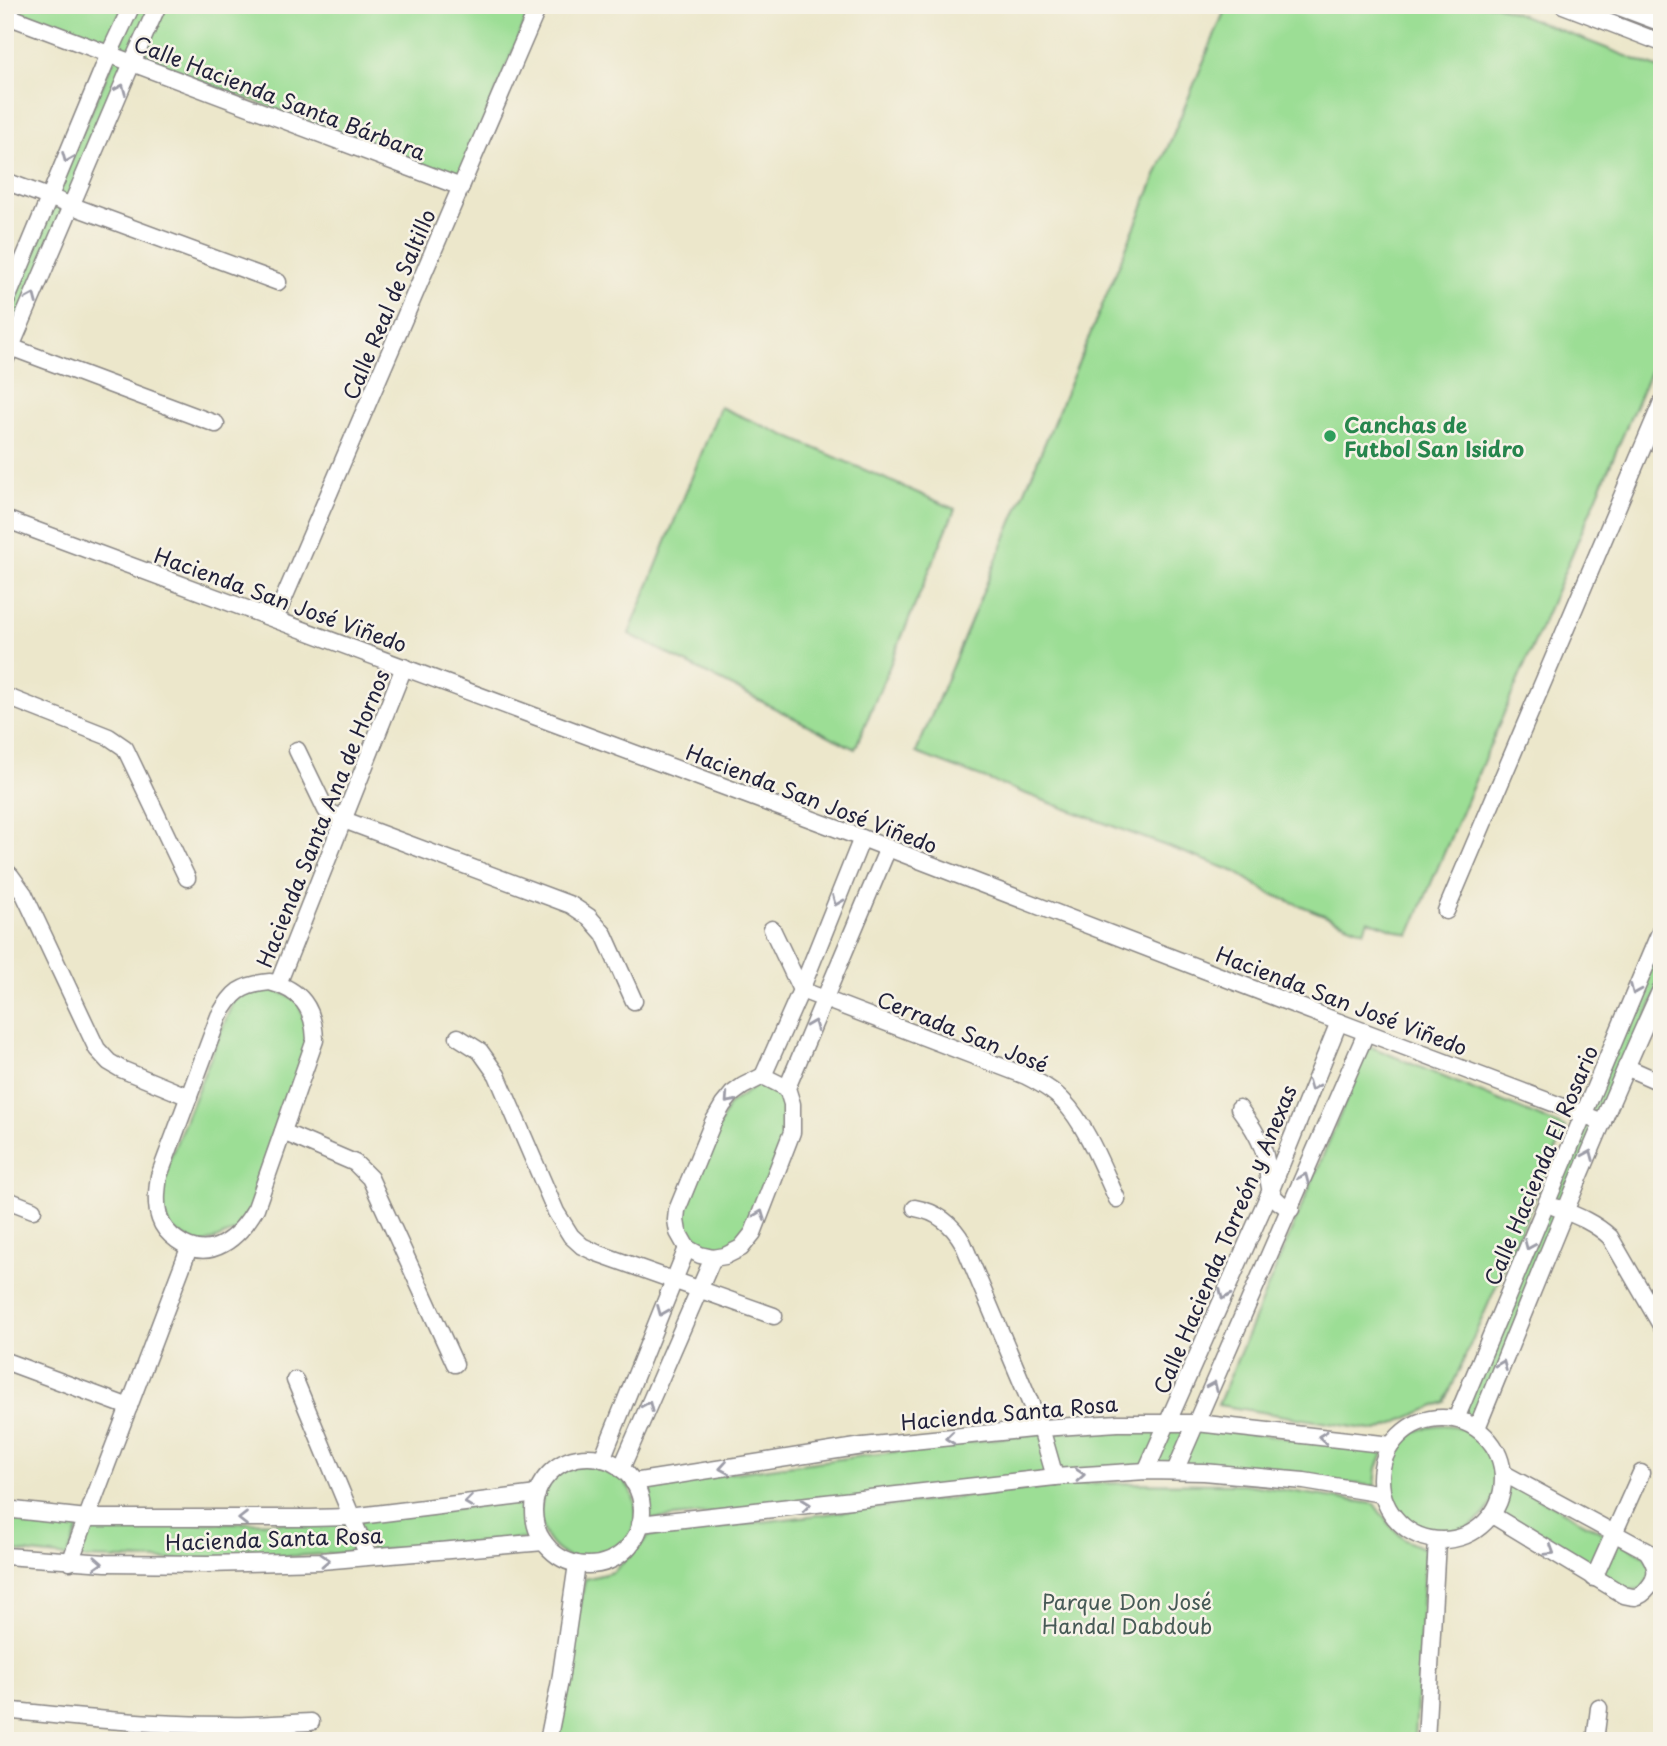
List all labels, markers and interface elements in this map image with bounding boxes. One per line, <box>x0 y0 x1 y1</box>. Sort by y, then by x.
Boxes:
street label: Calle Hacienda Santa Bárbara <box>129 26 431 168</box>
one-way arrow <box>113 84 127 96</box>
one-way arrow <box>61 151 75 163</box>
street label: Calle Real de Saltillo <box>333 204 443 404</box>
one-way arrow <box>24 293 38 306</box>
place label: Canchas de Futbol San Isidro <box>1344 408 1524 464</box>
marker: Canchas de Futbol San Isidro <box>1322 428 1338 444</box>
street label: Hacienda San José Viñedo <box>150 538 412 660</box>
street label: Hacienda Santa Ana de Hornos <box>247 664 397 972</box>
street label: Hacienda San José Viñedo <box>682 735 942 861</box>
one-way arrow <box>831 895 845 907</box>
street label: Hacienda San José Viñedo <box>1212 937 1472 1063</box>
street label: Cerrada San José <box>873 982 1053 1080</box>
one-way arrow <box>1630 983 1644 995</box>
one-way arrow <box>805 1019 819 1031</box>
street label: Calle Hacienda El Rosario <box>1475 1040 1605 1290</box>
one-way arrow <box>1307 1078 1321 1091</box>
street label: Calle Hacienda Torreón y Anexas <box>1144 1079 1304 1399</box>
one-way arrow <box>725 1091 738 1104</box>
one-way arrow <box>1581 1149 1595 1162</box>
one-way arrow <box>1296 1173 1310 1185</box>
one-way arrow <box>752 1210 766 1222</box>
one-way arrow <box>1523 1238 1537 1250</box>
one-way arrow <box>1218 1288 1232 1300</box>
one-way arrow <box>656 1304 670 1316</box>
one-way arrow <box>1494 1360 1508 1372</box>
one-way arrow <box>1205 1381 1219 1394</box>
street label: Hacienda Santa Rosa <box>899 1387 1119 1437</box>
one-way arrow <box>640 1401 654 1413</box>
one-way arrow <box>944 1430 956 1445</box>
one-way arrow <box>1317 1430 1328 1445</box>
one-way arrow <box>718 1460 730 1475</box>
one-way arrow <box>1075 1468 1086 1483</box>
one-way arrow <box>463 1495 475 1510</box>
one-way arrow <box>800 1498 811 1513</box>
one-way arrow <box>237 1511 247 1527</box>
street label: Hacienda Santa Rosa <box>165 1518 383 1558</box>
one-way arrow <box>1543 1543 1556 1556</box>
one-way arrow <box>320 1553 331 1568</box>
one-way arrow <box>92 1555 103 1570</box>
park label: Parque Don José Handal Dabdoub <box>1042 1585 1212 1641</box>

